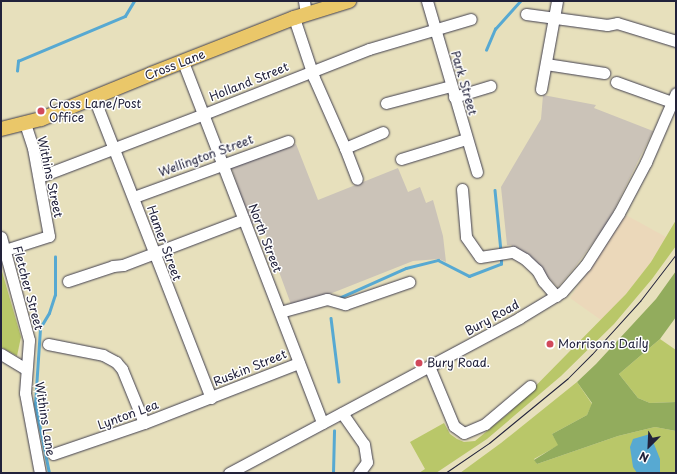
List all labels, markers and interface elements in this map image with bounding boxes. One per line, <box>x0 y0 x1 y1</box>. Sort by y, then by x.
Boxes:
street label: Cross Lane <box>143 47 207 83</box>
street label: Park Street <box>448 49 480 117</box>
street label: Holland Street <box>207 60 291 104</box>
place label: Cross Lane/Post Office <box>49 97 141 125</box>
marker: Cross Lane/Post Office <box>36 106 46 116</box>
street label: Wellington Street <box>157 132 255 180</box>
street label: Withins Street <box>34 135 66 219</box>
street label: North Street <box>245 201 285 275</box>
street label: Hamer Street <box>144 203 184 283</box>
street label: Fletcher Street <box>10 244 46 332</box>
street label: Bury Road <box>462 297 522 339</box>
place label: Morrisons Daily <box>558 337 649 351</box>
marker: Morrisons Daily <box>545 339 555 349</box>
street label: Ruskin Street <box>211 347 289 389</box>
place label: Bury Road. <box>427 356 491 370</box>
marker: Bury Road. <box>414 358 424 368</box>
street label: Withins Lane <box>32 381 58 457</box>
street label: Lynton Lea <box>96 397 160 433</box>
north arrow <box>629 426 669 466</box>
text: N <box>636 448 651 467</box>

